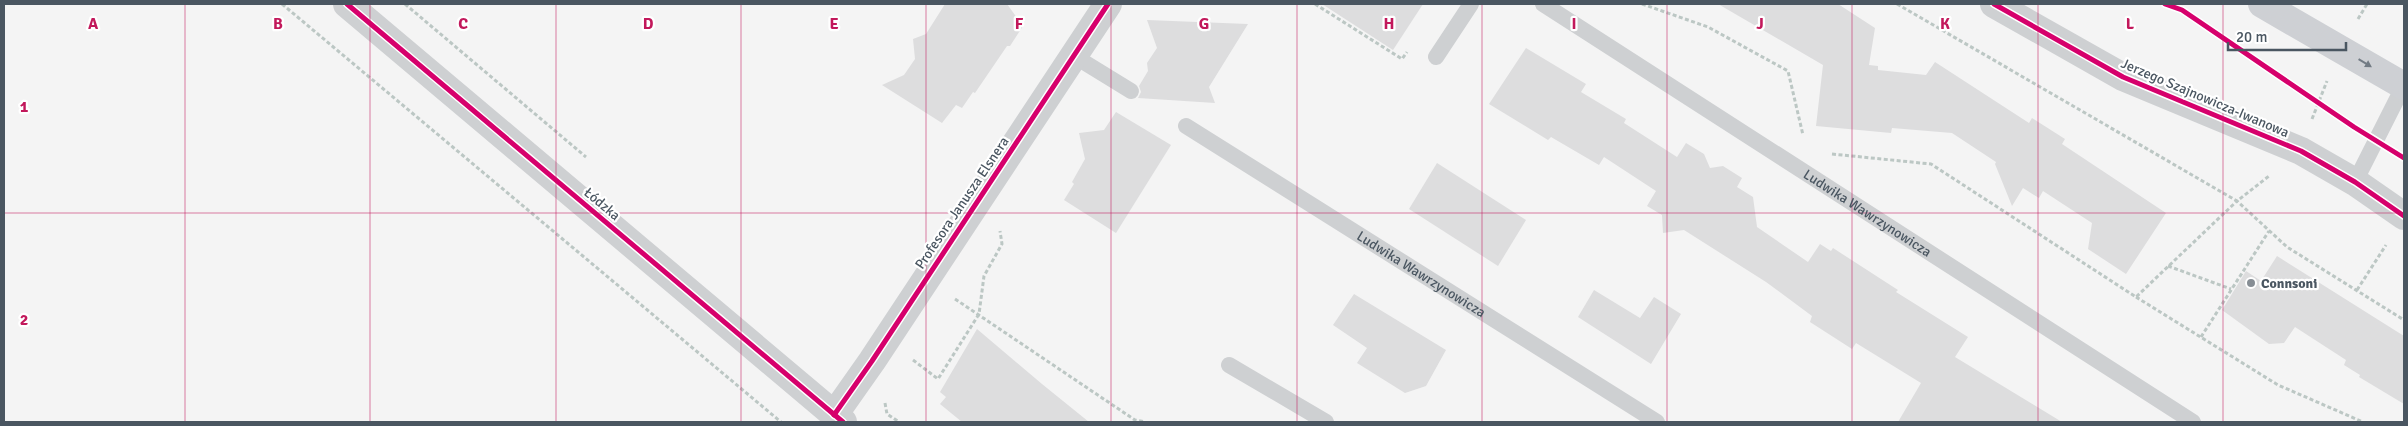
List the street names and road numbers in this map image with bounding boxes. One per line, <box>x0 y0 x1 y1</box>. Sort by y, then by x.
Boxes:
street label: Jerzego Szajnowicza-Iwanowa <box>2118 55 2292 141</box>
street label: Profesora Janusza Elsnera <box>911 134 1013 272</box>
street label: Ludwika Wawrzynowicza <box>1800 165 1935 260</box>
street label: Łódzka <box>580 184 624 224</box>
street label: Ludwika Wawrzynowicza <box>1354 227 1489 321</box>

